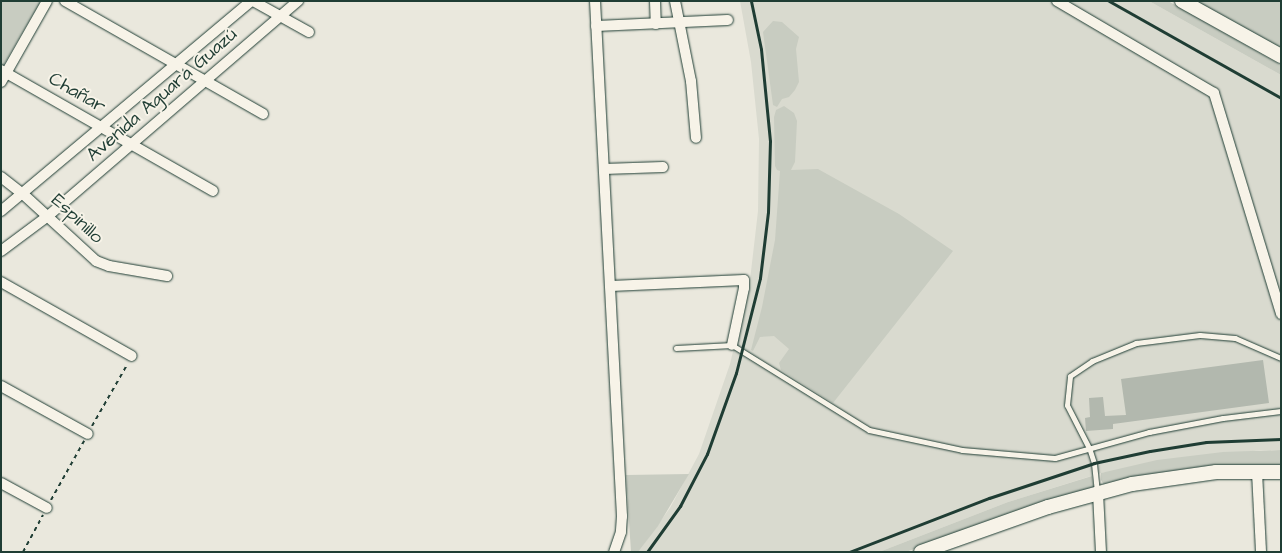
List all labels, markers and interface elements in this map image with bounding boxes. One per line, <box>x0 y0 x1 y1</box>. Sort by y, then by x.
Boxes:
street label: Avenida Aguará Guazú <box>82 23 242 167</box>
street label: Chañar <box>44 68 110 118</box>
street label: Espinillo <box>46 189 108 249</box>

